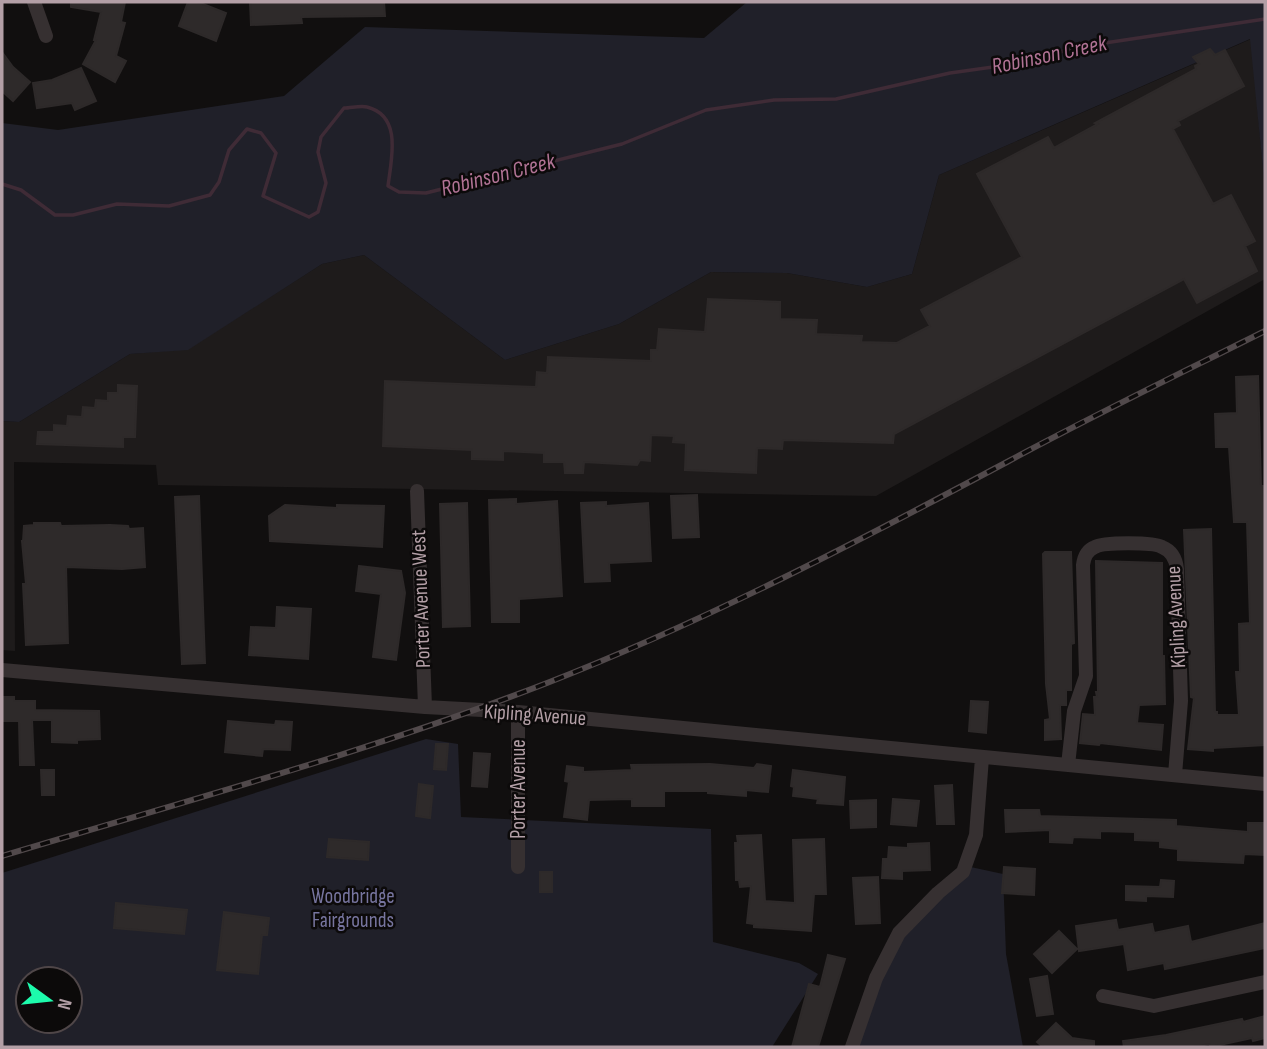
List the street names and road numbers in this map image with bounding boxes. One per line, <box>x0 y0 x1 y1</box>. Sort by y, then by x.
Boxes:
street label: Porter Avenue West <box>406 529 436 669</box>
street label: Kipling Avenue <box>1161 565 1191 669</box>
street label: Kipling Avenue <box>483 699 587 731</box>
street label: Porter Avenue <box>506 739 531 839</box>

